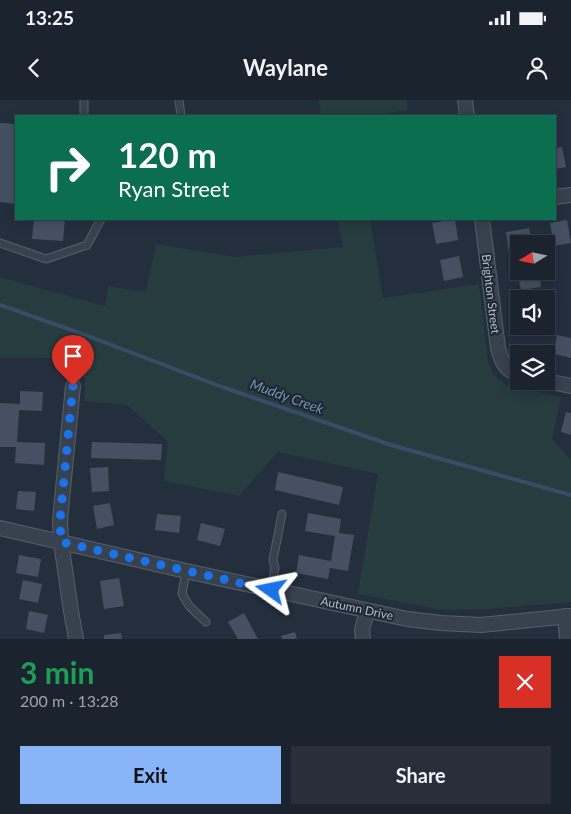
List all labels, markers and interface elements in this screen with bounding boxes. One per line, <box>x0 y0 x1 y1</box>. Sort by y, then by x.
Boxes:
text: 13:25 <box>25 6 74 29</box>
icon: back <box>20 54 48 82</box>
text: Waylane <box>243 54 328 81</box>
icon: person <box>523 54 551 82</box>
text: 120 m <box>118 133 217 175</box>
icon: right <box>35 135 100 200</box>
text: Ryan Street <box>118 175 229 202</box>
north arrow <box>510 235 555 280</box>
map controls <box>510 235 555 390</box>
street label: Brighton Street <box>479 253 503 335</box>
button: sound <box>510 290 555 335</box>
pin <box>52 335 94 386</box>
icon: arrive <box>59 342 87 370</box>
button: layers <box>510 345 555 390</box>
water label: Muddy Creek <box>248 375 326 417</box>
position arrow <box>244 563 296 615</box>
street label: Autumn Drive <box>319 593 395 623</box>
text: 3 min <box>20 654 94 690</box>
button: close <box>499 656 551 708</box>
text: 200 m · 13:28 <box>20 691 119 710</box>
button: Exit <box>20 746 281 804</box>
button: Share <box>291 746 551 804</box>

